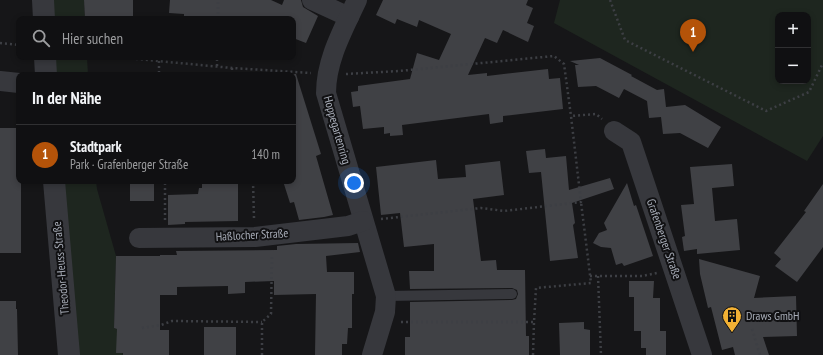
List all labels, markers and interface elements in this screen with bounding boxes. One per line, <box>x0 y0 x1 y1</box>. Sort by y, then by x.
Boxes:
map controls <box>775 12 811 84</box>
button: + <box>775 12 811 48</box>
search box <box>16 16 296 60</box>
pin: 1 <box>680 19 706 52</box>
icon: search <box>30 27 52 49</box>
text: Hier suchen <box>62 29 123 48</box>
button: − <box>775 48 811 84</box>
text: In der Nähe <box>32 87 102 109</box>
street label: Hoppegartenring <box>321 94 354 166</box>
text: Stadtpark <box>70 137 122 156</box>
text: 1 <box>42 146 48 163</box>
text: 140 m <box>251 146 280 163</box>
text: Park · Grafenberger Straße <box>70 156 188 173</box>
your location <box>344 173 364 193</box>
street label: Grafenberger Straße <box>644 197 685 281</box>
street label: Theodor-Heuss-Straße <box>49 221 72 315</box>
street label: Haßlocher Straße <box>215 225 289 244</box>
building icon: Draws GmbH <box>721 305 743 333</box>
place label: Draws GmbH <box>746 308 799 323</box>

